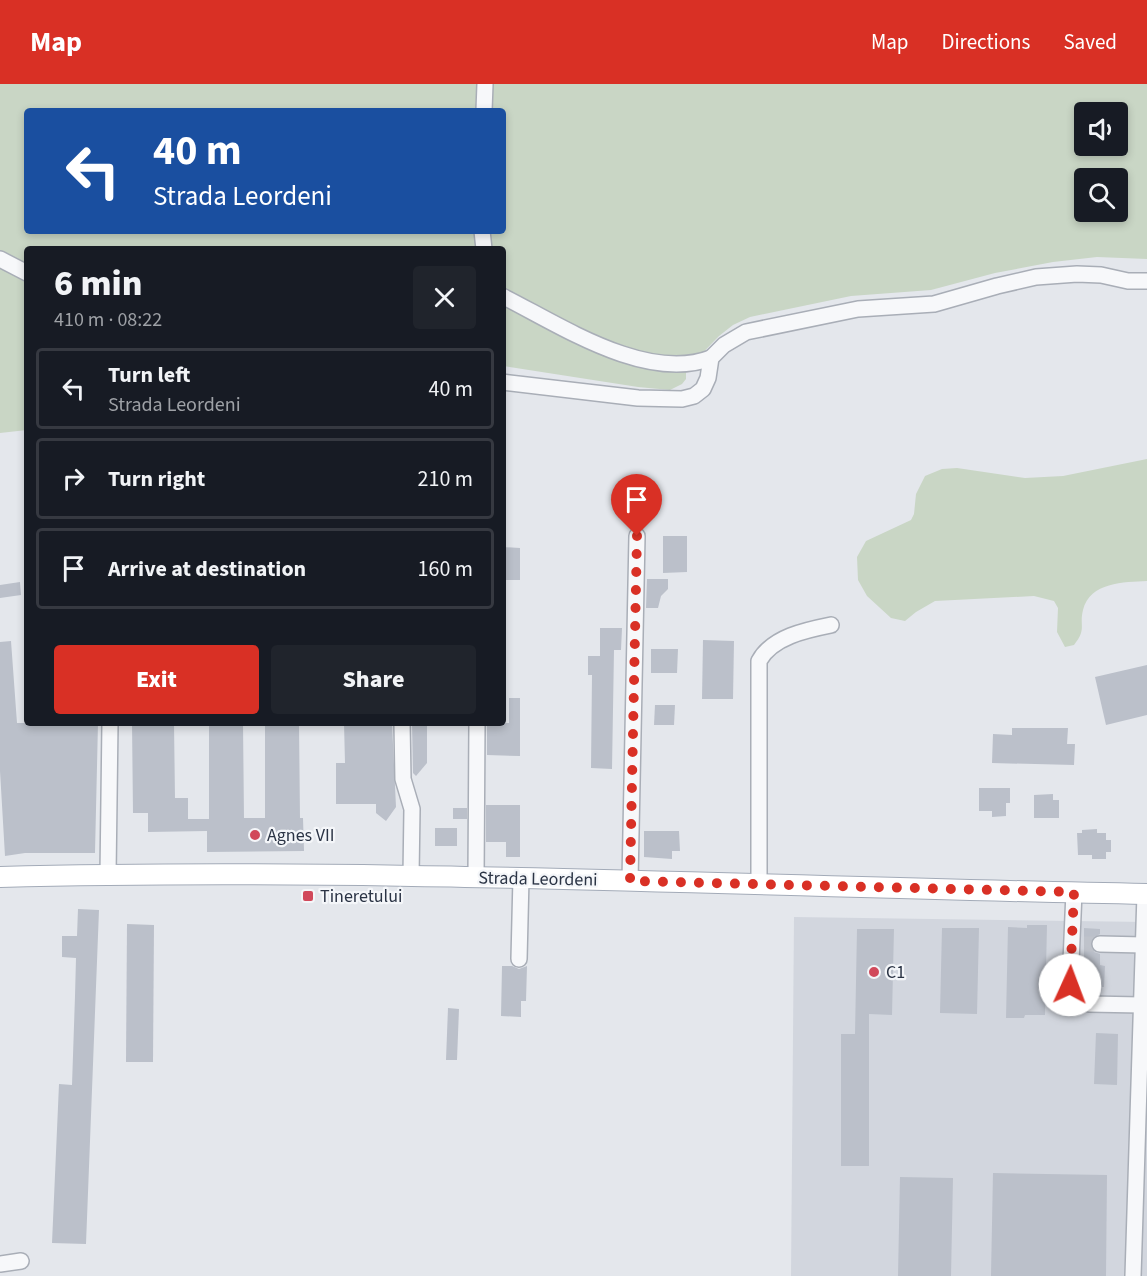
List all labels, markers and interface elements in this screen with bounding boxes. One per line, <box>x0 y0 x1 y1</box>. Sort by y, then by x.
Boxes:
text: Map <box>30 22 82 62</box>
text: Map <box>871 27 909 57</box>
text: Directions <box>942 27 1030 57</box>
text: Saved <box>1063 27 1117 57</box>
map controls <box>1074 102 1128 222</box>
button: sound <box>1074 102 1128 156</box>
text: 40 m <box>153 121 242 181</box>
icon: left <box>54 132 132 210</box>
button: search <box>1074 168 1128 222</box>
text: Strada Leordeni <box>153 177 332 216</box>
text: 6 min <box>54 258 142 309</box>
button: close <box>413 266 476 329</box>
text: 410 m · 08:22 <box>54 306 162 334</box>
text: Turn left <box>108 359 190 391</box>
icon: left <box>57 372 90 405</box>
text: 40 m <box>428 373 473 405</box>
text: Strada Leordeni <box>108 391 241 419</box>
icon: right <box>57 462 90 495</box>
text: Turn right <box>108 463 205 495</box>
text: 210 m <box>418 463 473 495</box>
pin <box>611 474 662 536</box>
icon: arrive <box>620 483 653 516</box>
icon: arrive <box>57 552 90 585</box>
text: Arrive at destination <box>108 553 306 585</box>
text: 160 m <box>418 553 473 585</box>
button: Exit <box>54 645 259 714</box>
button: Share <box>271 645 476 714</box>
place label: Agnes VII <box>267 823 335 848</box>
marker: Agnes VII <box>248 828 262 842</box>
street label: Strada Leordeni <box>478 865 598 893</box>
place label: Tineretului <box>320 884 402 909</box>
marker: Tineretului <box>301 889 315 903</box>
position arrow <box>1038 953 1102 1017</box>
place label: C1 <box>886 960 905 985</box>
marker: C1 <box>867 965 881 979</box>

